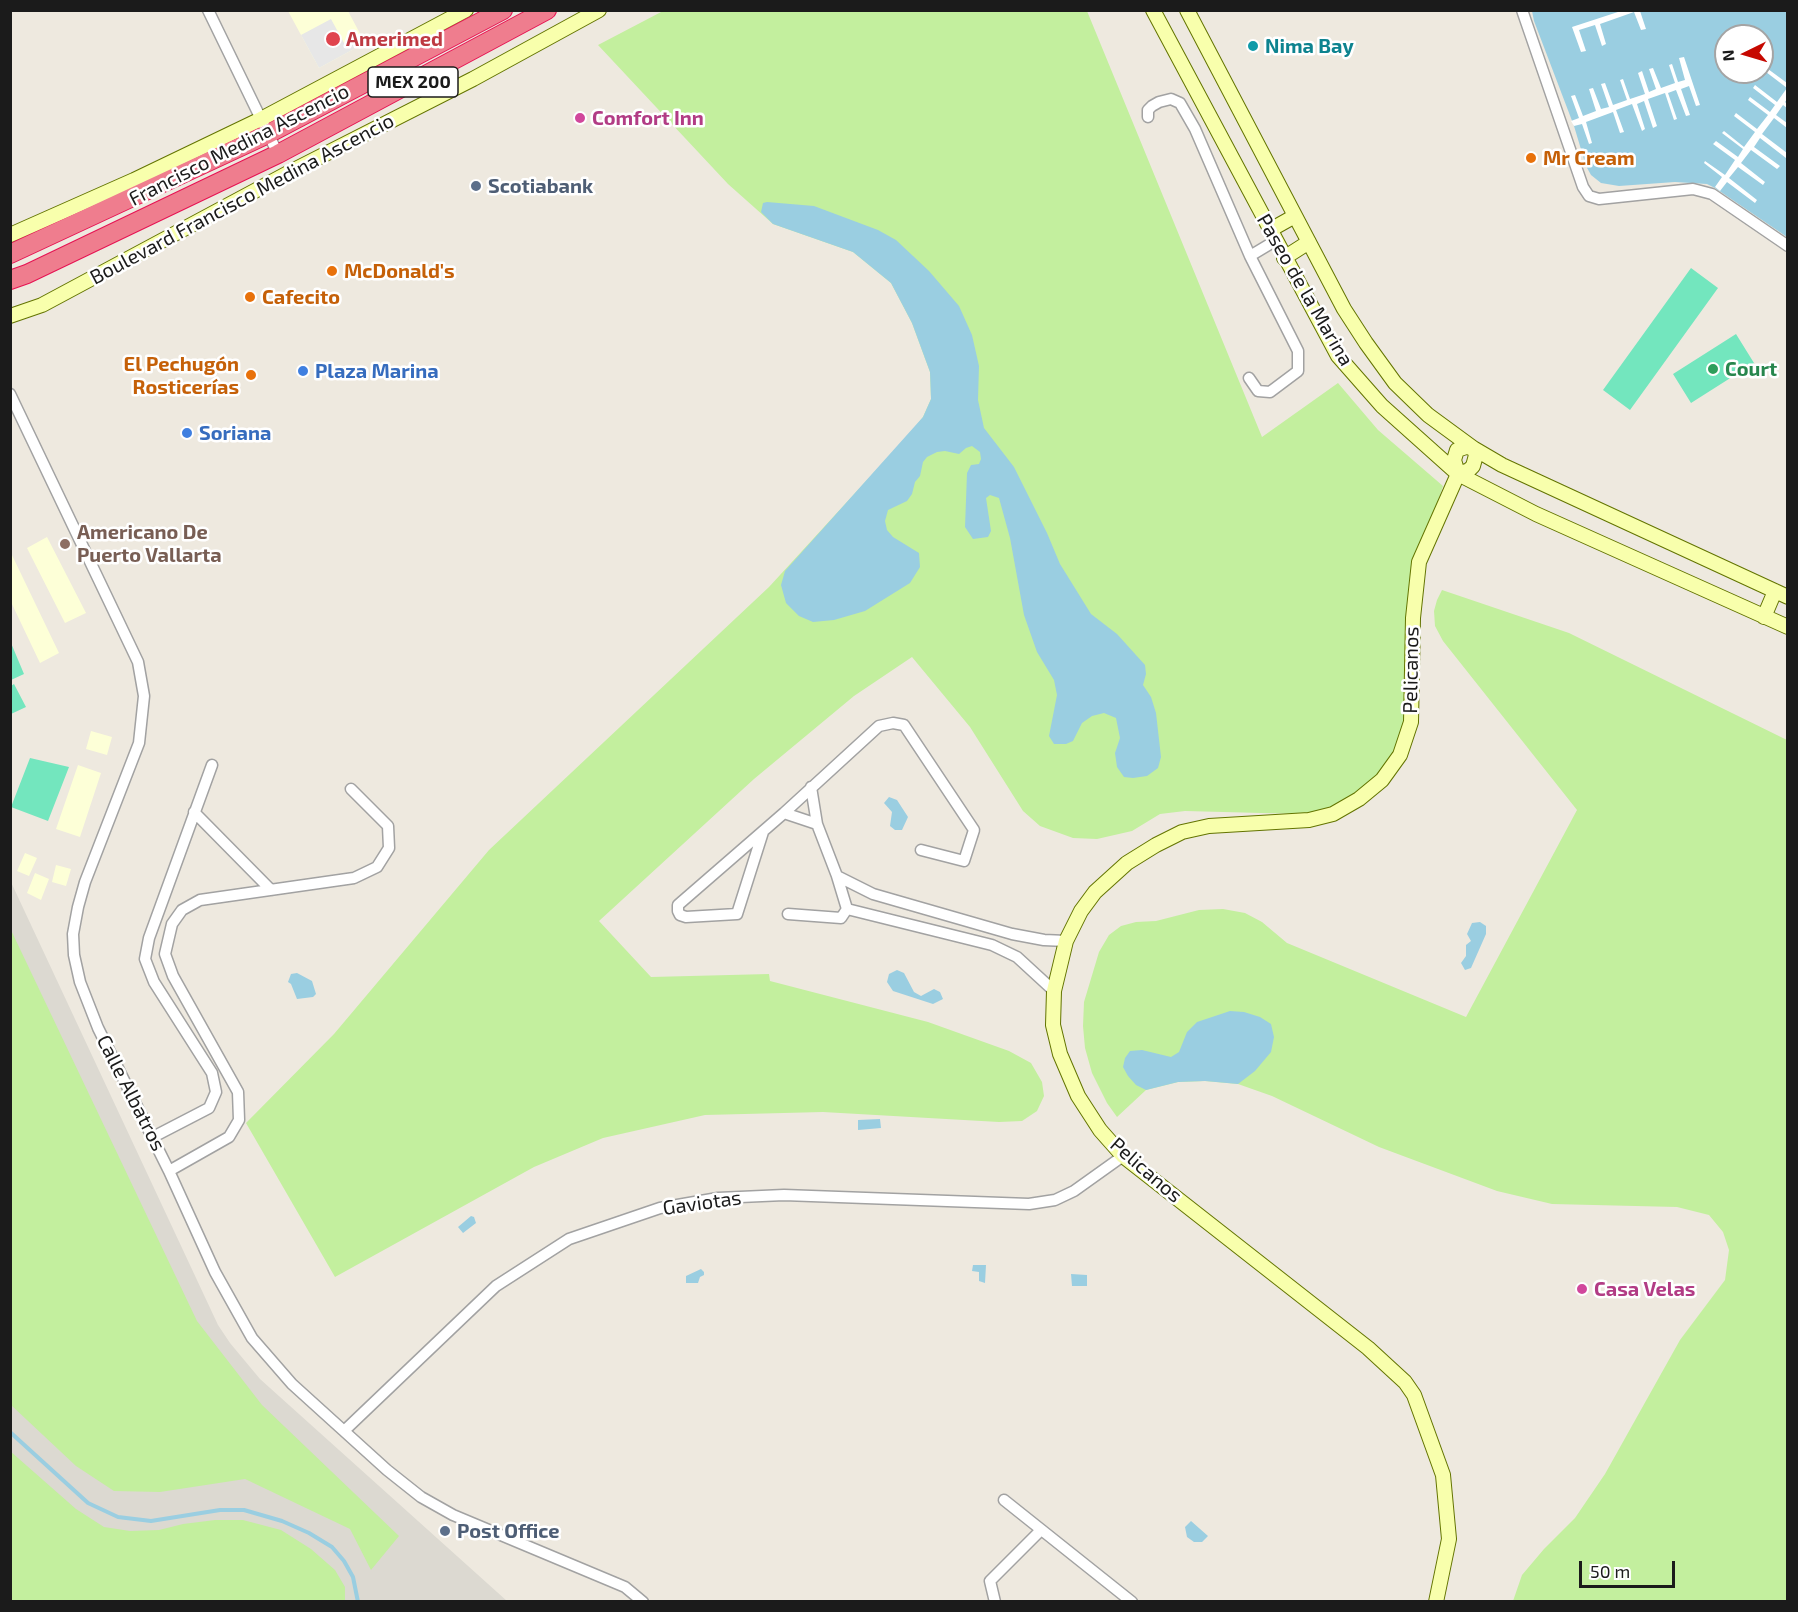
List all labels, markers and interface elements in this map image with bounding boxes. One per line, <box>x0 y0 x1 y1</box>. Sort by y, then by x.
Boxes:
north arrow <box>1714 24 1774 84</box>
place label: Amerimed <box>346 27 443 51</box>
marker: Amerimed <box>324 30 342 48</box>
place label: Nima Bay <box>1265 34 1354 58</box>
marker: Nima Bay <box>1246 39 1260 53</box>
text: N <box>1718 49 1738 62</box>
road number: MEX 200 <box>368 67 458 97</box>
street label: Francisco Medina Ascencio <box>125 79 353 211</box>
place label: Comfort Inn <box>592 106 704 130</box>
street label: Boulevard Francisco Medina Ascencio <box>86 108 398 290</box>
marker: Comfort Inn <box>573 111 587 125</box>
place label: Mr Cream <box>1543 146 1635 170</box>
marker: Mr Cream <box>1524 151 1538 165</box>
place label: Scotiabank <box>488 174 593 198</box>
marker: Scotiabank <box>469 179 483 193</box>
street label: Paseo de la Marina <box>1252 210 1358 370</box>
place label: McDonald's <box>344 259 455 283</box>
marker: McDonald's <box>325 264 339 278</box>
place label: Cafecito <box>262 285 340 309</box>
marker: Cafecito <box>243 290 257 304</box>
place label: El Pechugón Rosticerías <box>124 352 239 399</box>
place label: Court <box>1725 357 1777 381</box>
place label: Plaza Marina <box>315 359 439 383</box>
marker: Court <box>1706 362 1720 376</box>
marker: Plaza Marina <box>296 364 310 378</box>
marker: El Pechugón Rosticerías <box>244 368 258 382</box>
place label: Soriana <box>199 421 271 445</box>
marker: Soriana <box>180 426 194 440</box>
place label: Americano De Puerto Vallarta <box>77 520 222 567</box>
marker: Americano De Puerto Vallarta <box>58 537 72 551</box>
street label: Pelicanos <box>1398 626 1424 714</box>
street label: Calle Albatros <box>91 1031 171 1155</box>
street label: Pelicanos <box>1105 1132 1187 1208</box>
street label: Gaviotas <box>661 1186 743 1220</box>
place label: Casa Velas <box>1594 1277 1695 1301</box>
marker: Casa Velas <box>1575 1282 1589 1296</box>
place label: Post Office <box>457 1519 560 1543</box>
marker: Post Office <box>438 1524 452 1538</box>
scale bar <box>1582 1549 1678 1587</box>
text: 50 m <box>1590 1560 1630 1582</box>

